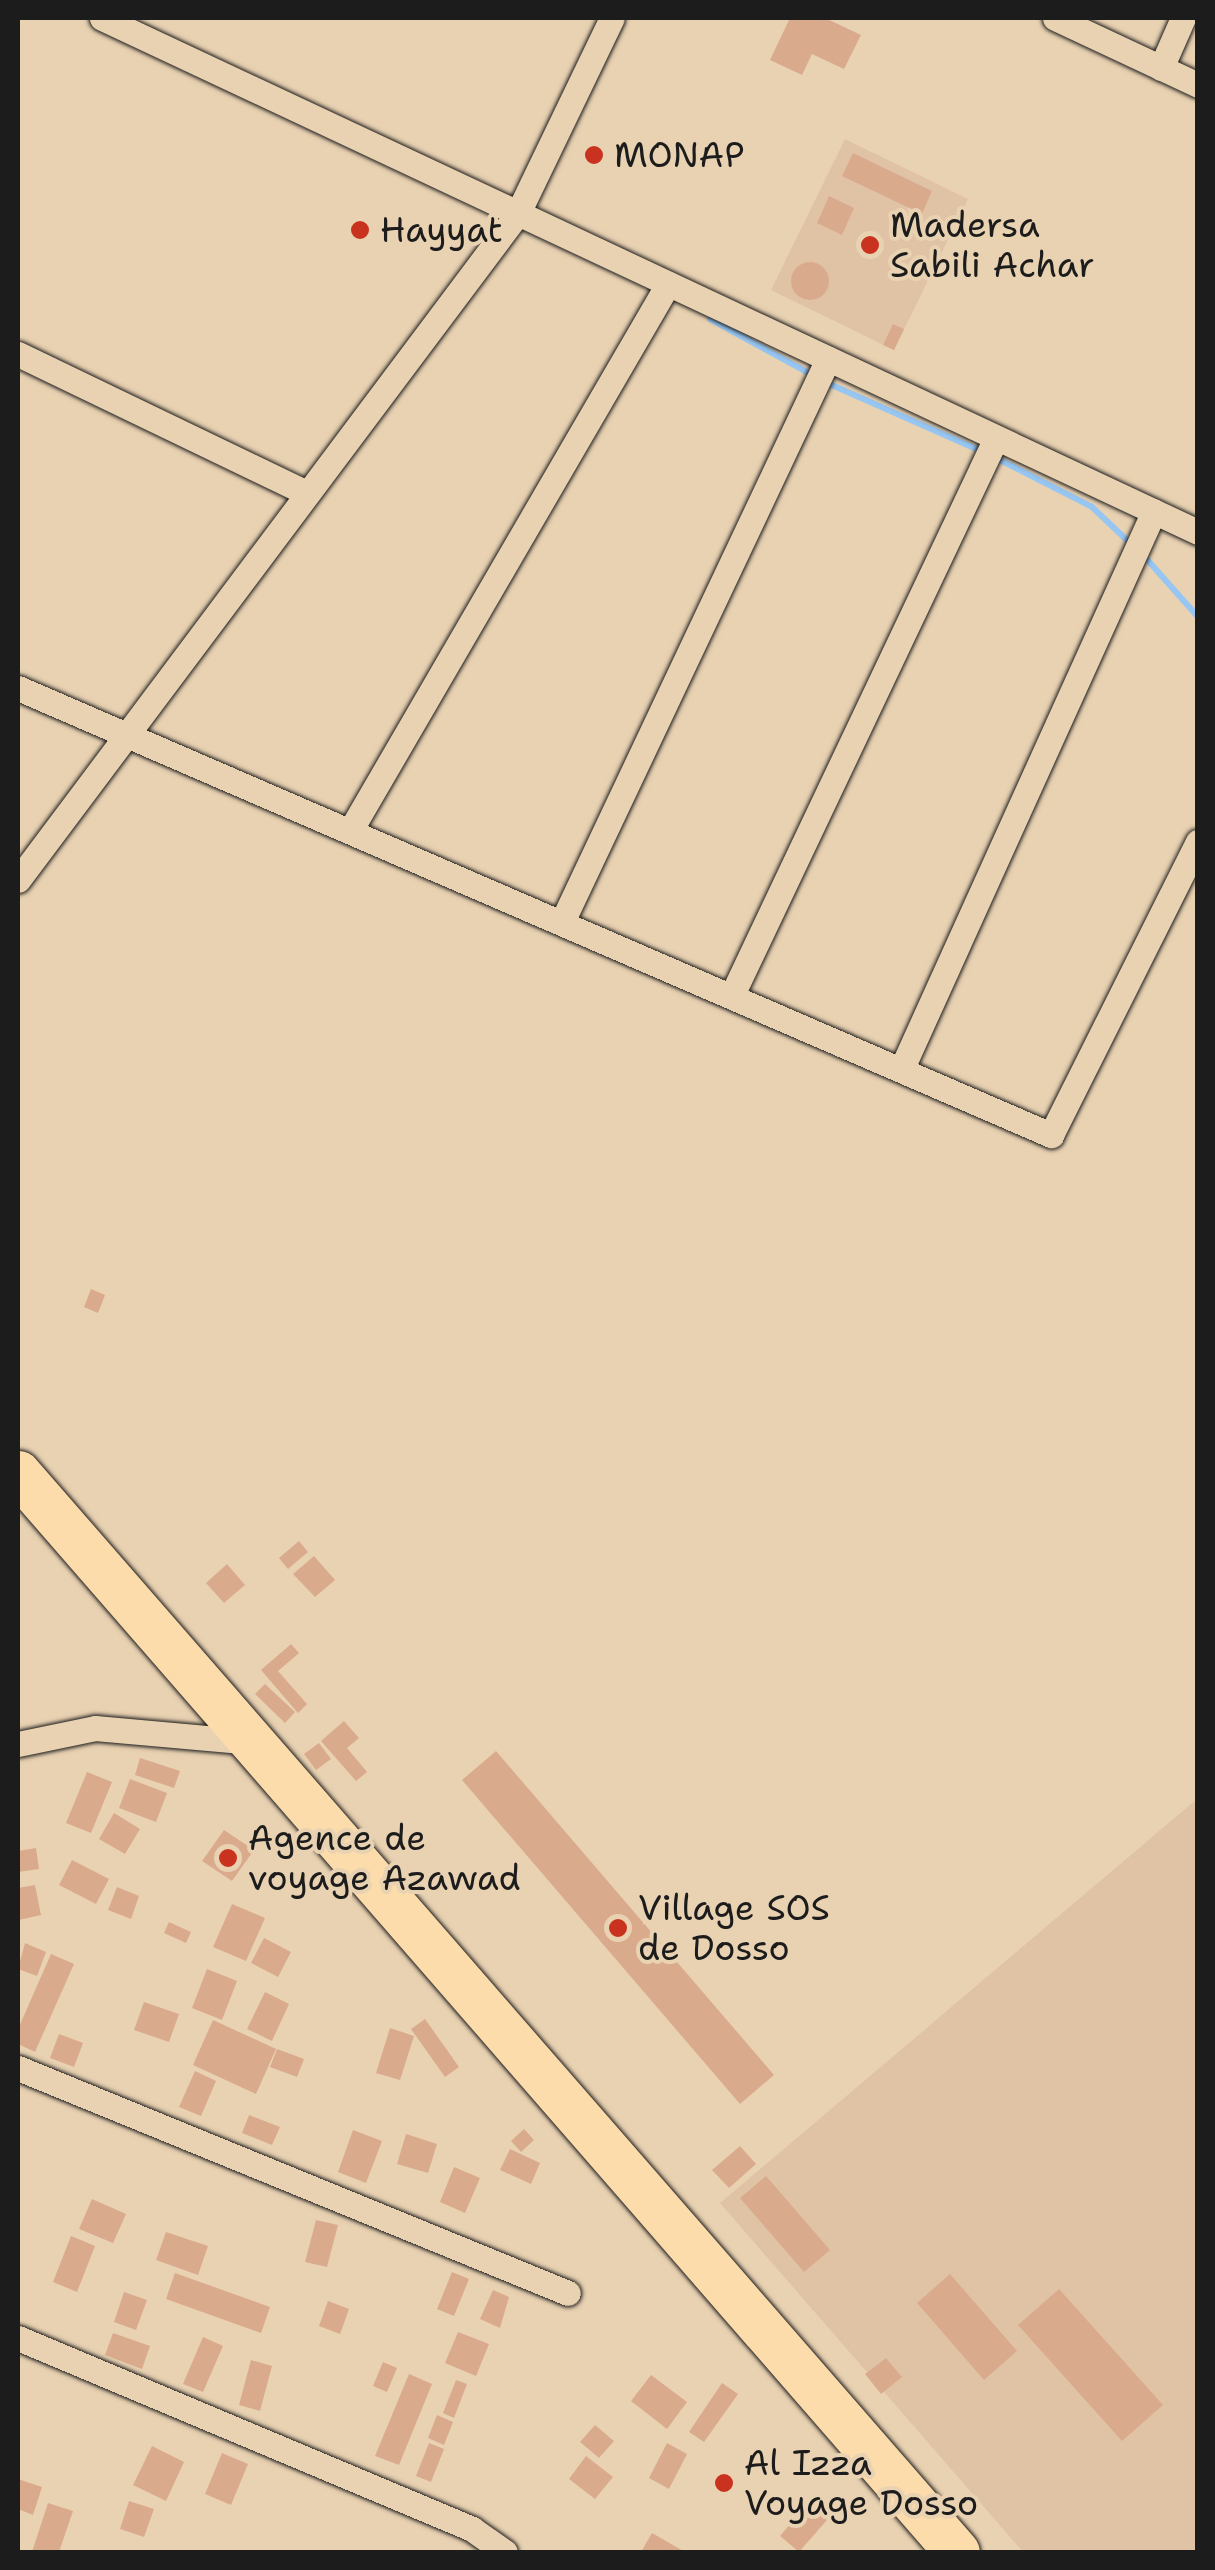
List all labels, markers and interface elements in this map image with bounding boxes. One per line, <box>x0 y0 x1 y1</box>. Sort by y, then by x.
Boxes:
place label: MONAP <box>614 134 744 176</box>
marker: MONAP <box>583 144 605 166</box>
place label: Madersa Sabili Achar <box>890 204 1095 286</box>
place label: Hayyat <box>380 209 503 251</box>
marker: Hayyat <box>349 219 371 241</box>
marker: Madersa Sabili Achar <box>859 234 881 256</box>
place label: Agence de voyage Azawad <box>248 1817 521 1899</box>
marker: Agence de voyage Azawad <box>217 1847 239 1869</box>
place label: Village SOS de Dosso <box>638 1887 830 1969</box>
marker: Village SOS de Dosso <box>607 1917 629 1939</box>
place label: Al Izza Voyage Dosso <box>744 2442 978 2524</box>
marker: Al Izza Voyage Dosso <box>713 2472 735 2494</box>

